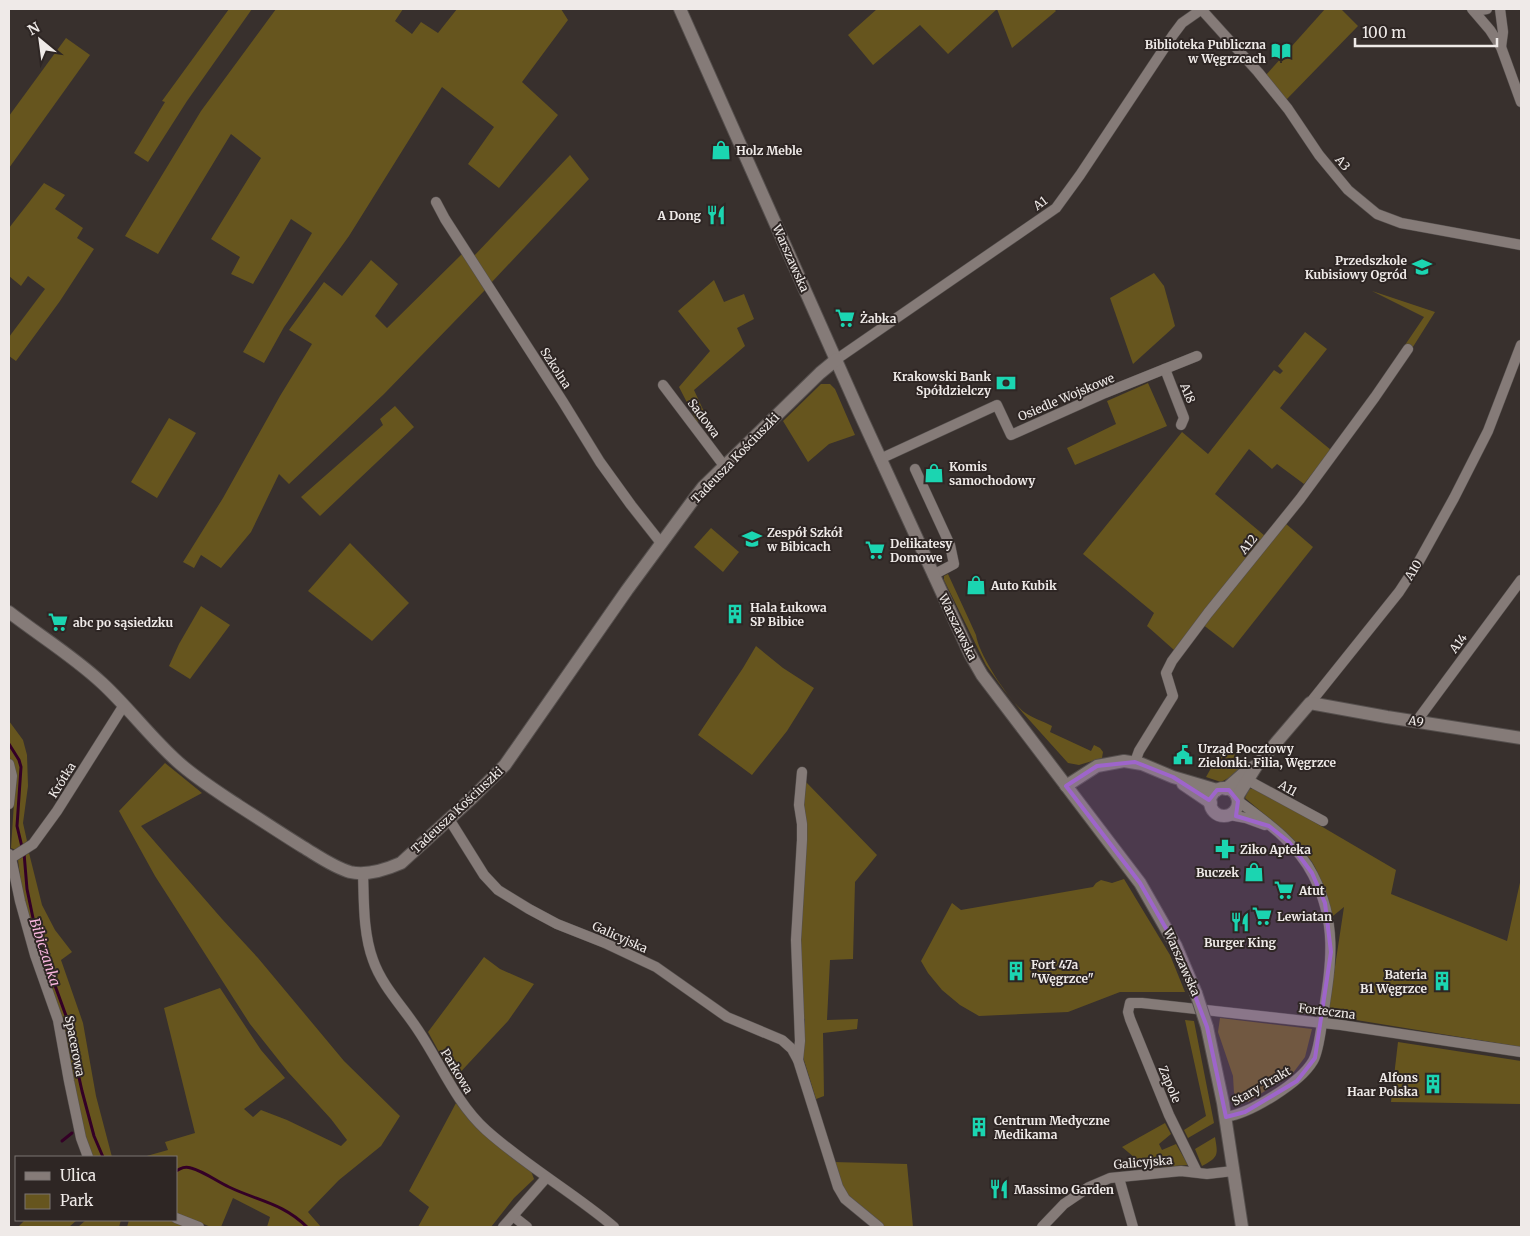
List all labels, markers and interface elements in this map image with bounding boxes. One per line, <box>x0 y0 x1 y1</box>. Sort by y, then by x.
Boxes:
north arrow <box>15 15 65 65</box>
scale bar <box>1355 15 1498 47</box>
text: N <box>24 18 43 39</box>
text: 100 m <box>1362 23 1406 42</box>
place label: Biblioteka Publiczna w Węgrzcach <box>1145 37 1266 66</box>
library icon: Biblioteka Publiczna w Węgrzcach <box>1270 40 1292 62</box>
shop icon: Holz Meble <box>710 139 732 161</box>
place label: Holz Meble <box>736 143 803 158</box>
street label: A3 <box>1332 152 1354 174</box>
street label: A1 <box>1029 193 1050 214</box>
restaurant icon: A Dong <box>705 204 727 226</box>
place label: A Dong <box>657 208 701 223</box>
street label: Warszawska <box>769 221 813 294</box>
place label: Przedszkole Kubisiowy Ogród <box>1305 253 1408 282</box>
school or university icon: Przedszkole Kubisiowy Ogród <box>1411 256 1433 278</box>
supermarket icon: Żabka <box>834 307 856 329</box>
place label: Żabka <box>860 311 897 326</box>
street label: Szkolna <box>537 345 575 392</box>
place label: Krakowski Bank Spółdzielczy <box>893 369 992 398</box>
street label: Osiedle Wojskowe <box>1016 370 1116 424</box>
bank icon: Krakowski Bank Spółdzielczy <box>995 372 1017 394</box>
street label: A18 <box>1177 380 1199 405</box>
street label: Sadowa <box>685 396 724 441</box>
street label: Tadeusza Kościuszki <box>688 410 782 506</box>
place label: Komis samochodowy <box>949 459 1036 488</box>
shop icon: Komis samochodowy <box>923 462 945 484</box>
place label: Zespół Szkół w Bibicach <box>766 525 843 554</box>
school or university icon: Zespół Szkół w Bibicach <box>741 528 763 550</box>
street label: A12 <box>1235 531 1260 558</box>
place label: Delikatesy Domowe <box>890 536 953 565</box>
supermarket icon: Delikatesy Domowe <box>864 539 886 561</box>
street label: A10 <box>1401 557 1425 584</box>
shop icon: Auto Kubik <box>965 574 987 596</box>
place label: Auto Kubik <box>990 578 1057 593</box>
street label: Warszawska <box>935 590 981 663</box>
place label: Hala Łukowa SP Bibice <box>750 600 827 629</box>
building icon: Hala Łukowa SP Bibice <box>724 603 746 625</box>
supermarket icon: abc po sąsiedzku <box>47 611 69 633</box>
place label: abc po sąsiedzku <box>73 615 174 630</box>
street label: A14 <box>1445 630 1471 657</box>
street label: A9 <box>1406 712 1425 730</box>
place label: Urząd Pocztowy Zielonki. Filia, Węgrzce <box>1198 741 1337 770</box>
public building icon: Urząd Pocztowy Zielonki. Filia, Węgrzce <box>1172 744 1194 766</box>
street label: Krótka <box>45 759 79 801</box>
street label: Tadeusza Kościuszki <box>408 764 506 856</box>
street label: A11 <box>1275 776 1300 799</box>
pharmacy icon: Ziko Apteka <box>1214 838 1236 860</box>
place label: Ziko Apteka <box>1240 842 1311 857</box>
shop icon: Buczek <box>1243 861 1265 883</box>
place label: Buczek <box>1196 865 1239 880</box>
supermarket icon: Atut <box>1273 879 1295 901</box>
place label: Atut <box>1298 883 1325 898</box>
supermarket icon: Lewiatan <box>1251 905 1273 927</box>
place label: Lewiatan <box>1277 909 1332 924</box>
restaurant icon: Burger King <box>1229 911 1251 933</box>
water label: Bibiczanka <box>26 916 64 988</box>
street label: Galicyjska <box>590 918 651 956</box>
street label: Warszawska <box>1160 925 1204 998</box>
place label: Burger King <box>1204 935 1277 950</box>
place label: Fort 47a "Węgrzce" <box>1031 957 1094 986</box>
building icon: Fort 47a "Węgrzce" <box>1005 960 1027 982</box>
place label: Bateria B1 Węgrzce <box>1360 967 1427 996</box>
building icon: Bateria B1 Węgrzce <box>1431 970 1453 992</box>
street label: Forteczna <box>1298 1000 1357 1022</box>
street label: Spacerowa <box>62 1014 88 1078</box>
street label: Parkowa <box>438 1046 477 1097</box>
street label: Zapole <box>1156 1063 1184 1105</box>
street label: Stary Trakt <box>1229 1063 1294 1109</box>
place label: Alfons Haar Polska <box>1347 1070 1418 1099</box>
building icon: Alfons Haar Polska <box>1422 1073 1444 1095</box>
place label: Centrum Medyczne Medikama <box>994 1113 1110 1142</box>
building icon: Centrum Medyczne Medikama <box>968 1116 990 1138</box>
street label: Galicyjska <box>1113 1152 1174 1172</box>
legend <box>15 1156 178 1221</box>
text: Ulica <box>60 1166 96 1185</box>
restaurant icon: Massimo Garden <box>988 1178 1010 1200</box>
place label: Massimo Garden <box>1014 1182 1114 1197</box>
text: Park <box>60 1191 94 1210</box>

